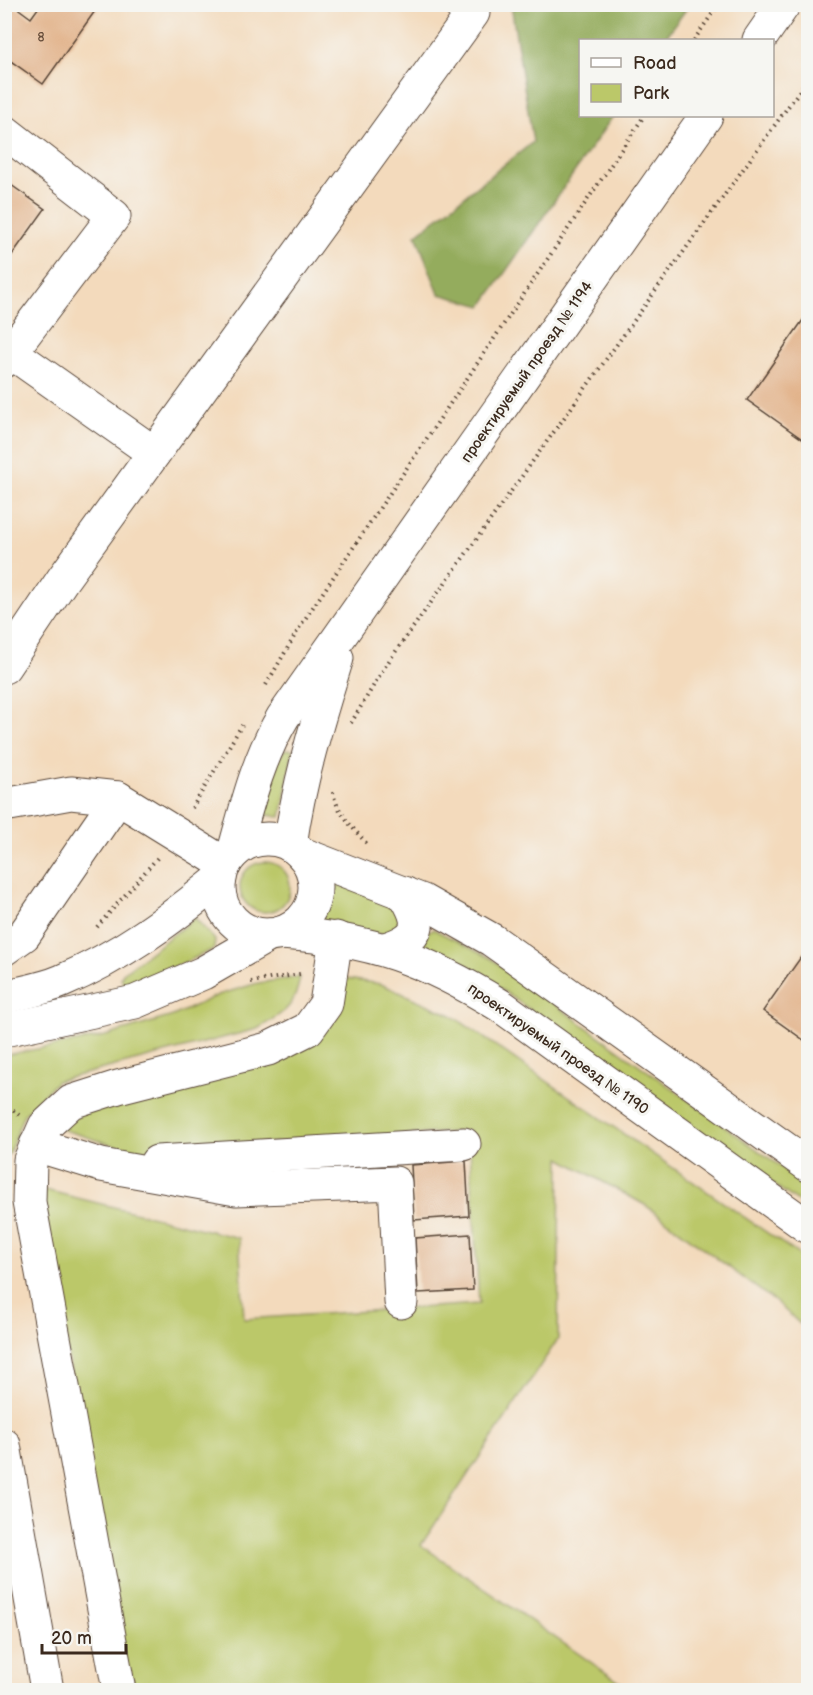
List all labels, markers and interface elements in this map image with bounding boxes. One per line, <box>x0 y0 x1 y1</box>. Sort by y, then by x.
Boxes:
house number: 8 <box>38 30 45 45</box>
legend <box>579 39 774 117</box>
text: Road <box>633 53 677 74</box>
text: Park <box>633 83 669 104</box>
street label: проектируемый проезд № 1194 <box>457 278 597 466</box>
street label: проектируемый проезд № 1190 <box>464 979 652 1119</box>
scale bar <box>42 1617 126 1655</box>
text: 20 m <box>51 1628 92 1649</box>

